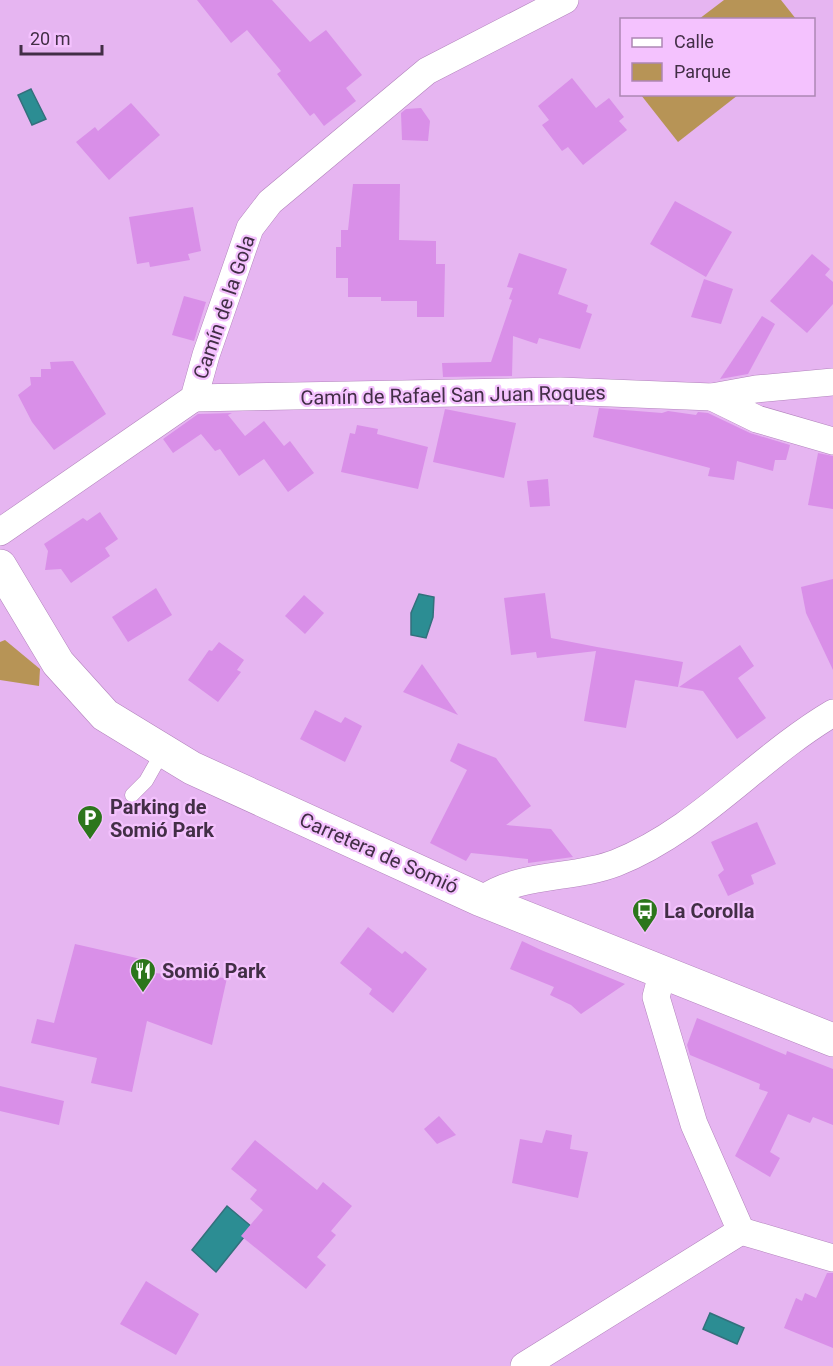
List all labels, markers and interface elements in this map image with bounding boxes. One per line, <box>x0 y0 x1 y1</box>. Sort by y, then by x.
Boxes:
scale bar <box>21 18 102 56</box>
legend <box>620 18 815 96</box>
text: 20 m <box>30 28 70 49</box>
text: Calle <box>674 31 714 52</box>
text: Parque <box>674 61 731 82</box>
street label: Camín de la Gola <box>188 232 260 382</box>
street label: Camín de Rafael San Juan Roques <box>300 380 606 410</box>
place label: Parking de Somió Park <box>110 795 214 842</box>
parking icon: Parking de Somió Park <box>75 803 105 841</box>
street label: Carretera de Somió <box>296 807 462 899</box>
bus stop icon: La Corolla <box>630 896 660 934</box>
place label: La Corolla <box>664 899 755 923</box>
restaurant icon: Somió Park <box>128 956 158 994</box>
place label: Somió Park <box>162 959 266 983</box>

